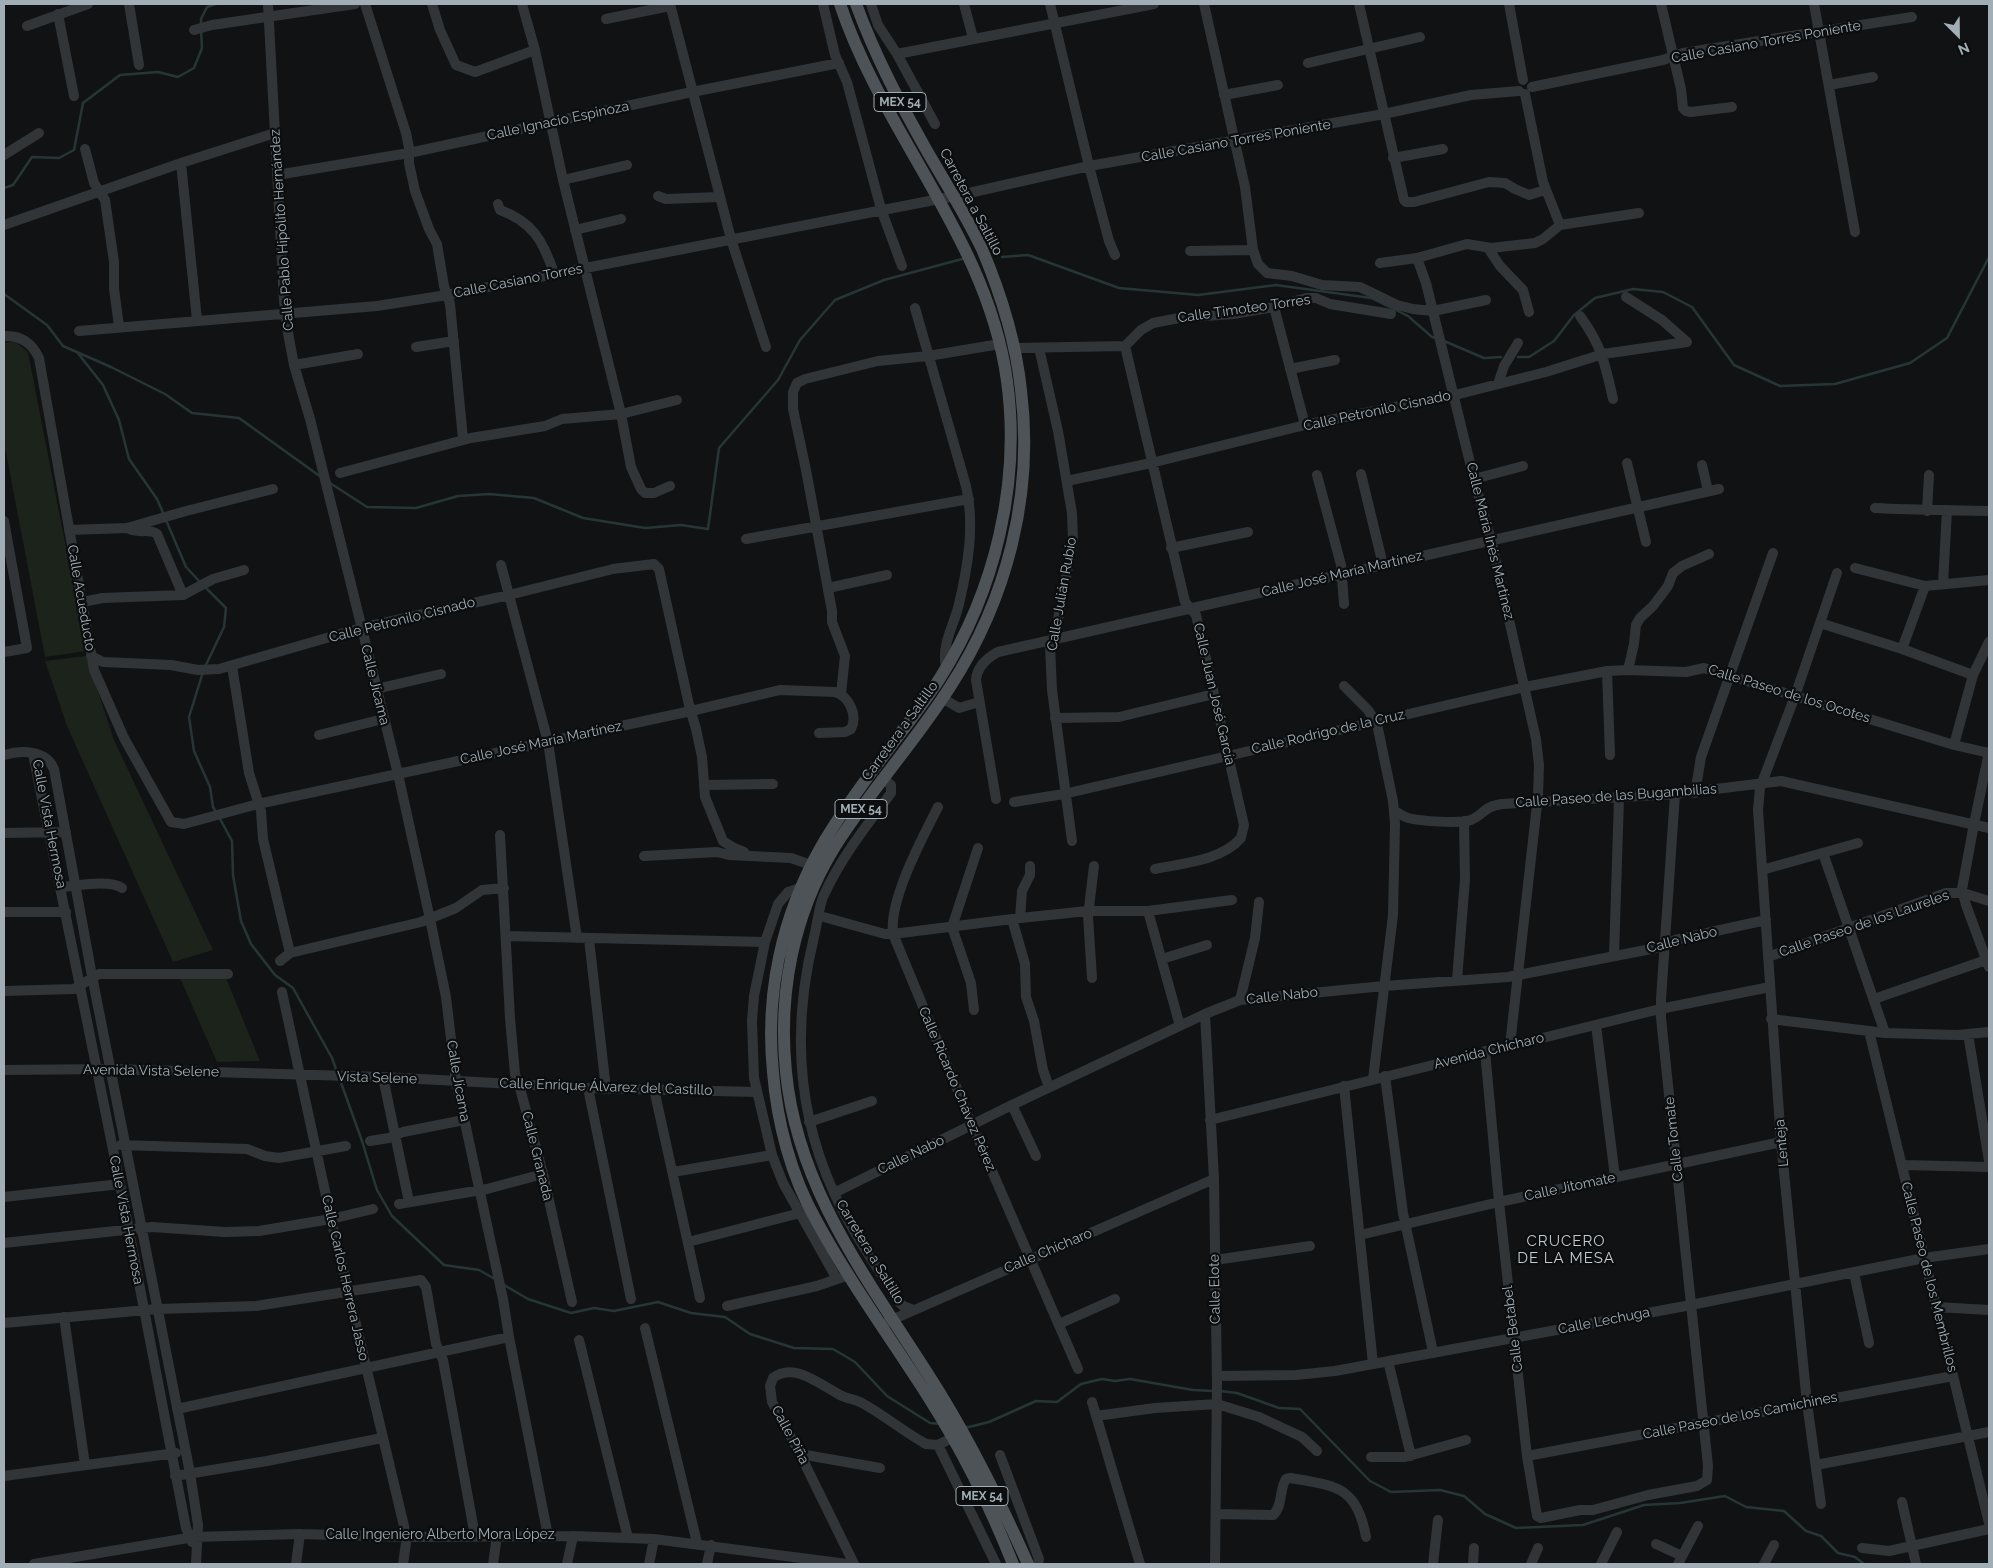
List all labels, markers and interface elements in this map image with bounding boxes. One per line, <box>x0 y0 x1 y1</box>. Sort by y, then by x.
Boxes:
north arrow <box>1933 10 1983 60</box>
street label: Calle Casiano Torres Poniente <box>1670 17 1862 67</box>
text: N <box>1956 39 1972 58</box>
road number: MEX 54 <box>874 92 926 111</box>
street label: Calle Ignacio Espinoza <box>485 98 631 144</box>
street label: Calle Casiano Torres Poniente <box>1140 116 1332 166</box>
street label: Calle Pablo Hipólito Hernández <box>267 129 297 331</box>
street label: Carretera a Saltillo <box>936 146 1006 258</box>
street label: Calle Casiano Torres <box>452 260 584 302</box>
street label: Calle Timoteo Torres <box>1177 291 1311 327</box>
street label: Calle Petronilo Cisnado <box>1302 387 1452 435</box>
street label: Calle María Inés Martínez <box>1462 461 1518 621</box>
street label: Calle Julián Rubio <box>1044 536 1080 652</box>
street label: Calle Acueducto <box>63 544 99 652</box>
street label: Calle José María Martínez <box>1260 547 1424 601</box>
street label: Calle Petronilo Cisnado <box>327 594 477 646</box>
street label: Calle Juan José García <box>1189 621 1239 767</box>
street label: Calle Jícama <box>357 643 393 727</box>
street label: Calle Paseo de los Ocotes <box>1706 661 1872 727</box>
street label: Carretera a Saltillo <box>858 678 942 784</box>
street label: Calle Rodrigo de la Cruz <box>1250 706 1406 758</box>
street label: Calle José María Martínez <box>459 718 623 768</box>
street label: Calle Vista Hermosa <box>28 758 70 890</box>
street label: Calle Paseo de las Bugambilias <box>1515 781 1717 811</box>
road number: MEX 54 <box>835 800 887 819</box>
street label: Calle Paseo de los Laureles <box>1777 887 1951 961</box>
street label: Calle Nabo <box>1645 923 1719 957</box>
street label: Calle Nabo <box>1245 984 1319 1008</box>
street label: Calle Ricardo Chávez Pérez <box>915 1004 999 1174</box>
street label: Avenida Chícharo <box>1432 1029 1546 1073</box>
street label: Calle Jícama <box>443 1039 473 1123</box>
street label: Avenida Vista Selene <box>83 1061 219 1081</box>
street label: Vista Selene <box>337 1068 417 1088</box>
street label: Calle Enrique Álvarez del Castillo <box>499 1075 713 1099</box>
street label: Calle Tomate <box>1661 1096 1687 1182</box>
street label: Calle Granada <box>518 1110 556 1202</box>
street label: Lenteja <box>1772 1118 1792 1168</box>
street label: Calle Nabo <box>875 1132 947 1178</box>
street label: Calle Vista Hermosa <box>105 1154 147 1286</box>
street label: Calle Jitomate <box>1523 1169 1617 1205</box>
street label: Calle Paseo de los Membrillos <box>1897 1180 1961 1374</box>
street label: Calle Carlos Herrera Jasso <box>318 1193 372 1363</box>
street label: Carretera a Saltillo <box>832 1197 908 1307</box>
street label: Calle Chícharo <box>1001 1225 1095 1277</box>
district label: CRUCERO DE LA MESA <box>1516 1232 1616 1267</box>
street label: Calle Elote <box>1206 1254 1224 1324</box>
street label: Calle Betabel <box>1499 1285 1527 1373</box>
street label: Calle Lechuga <box>1557 1304 1651 1338</box>
street label: Calle Paseo de los Camichines <box>1641 1389 1839 1443</box>
street label: Calle Piña <box>768 1403 812 1467</box>
road number: MEX 54 <box>956 1486 1008 1505</box>
street label: Calle Ingeniero Alberto Mora López <box>325 1527 555 1543</box>

